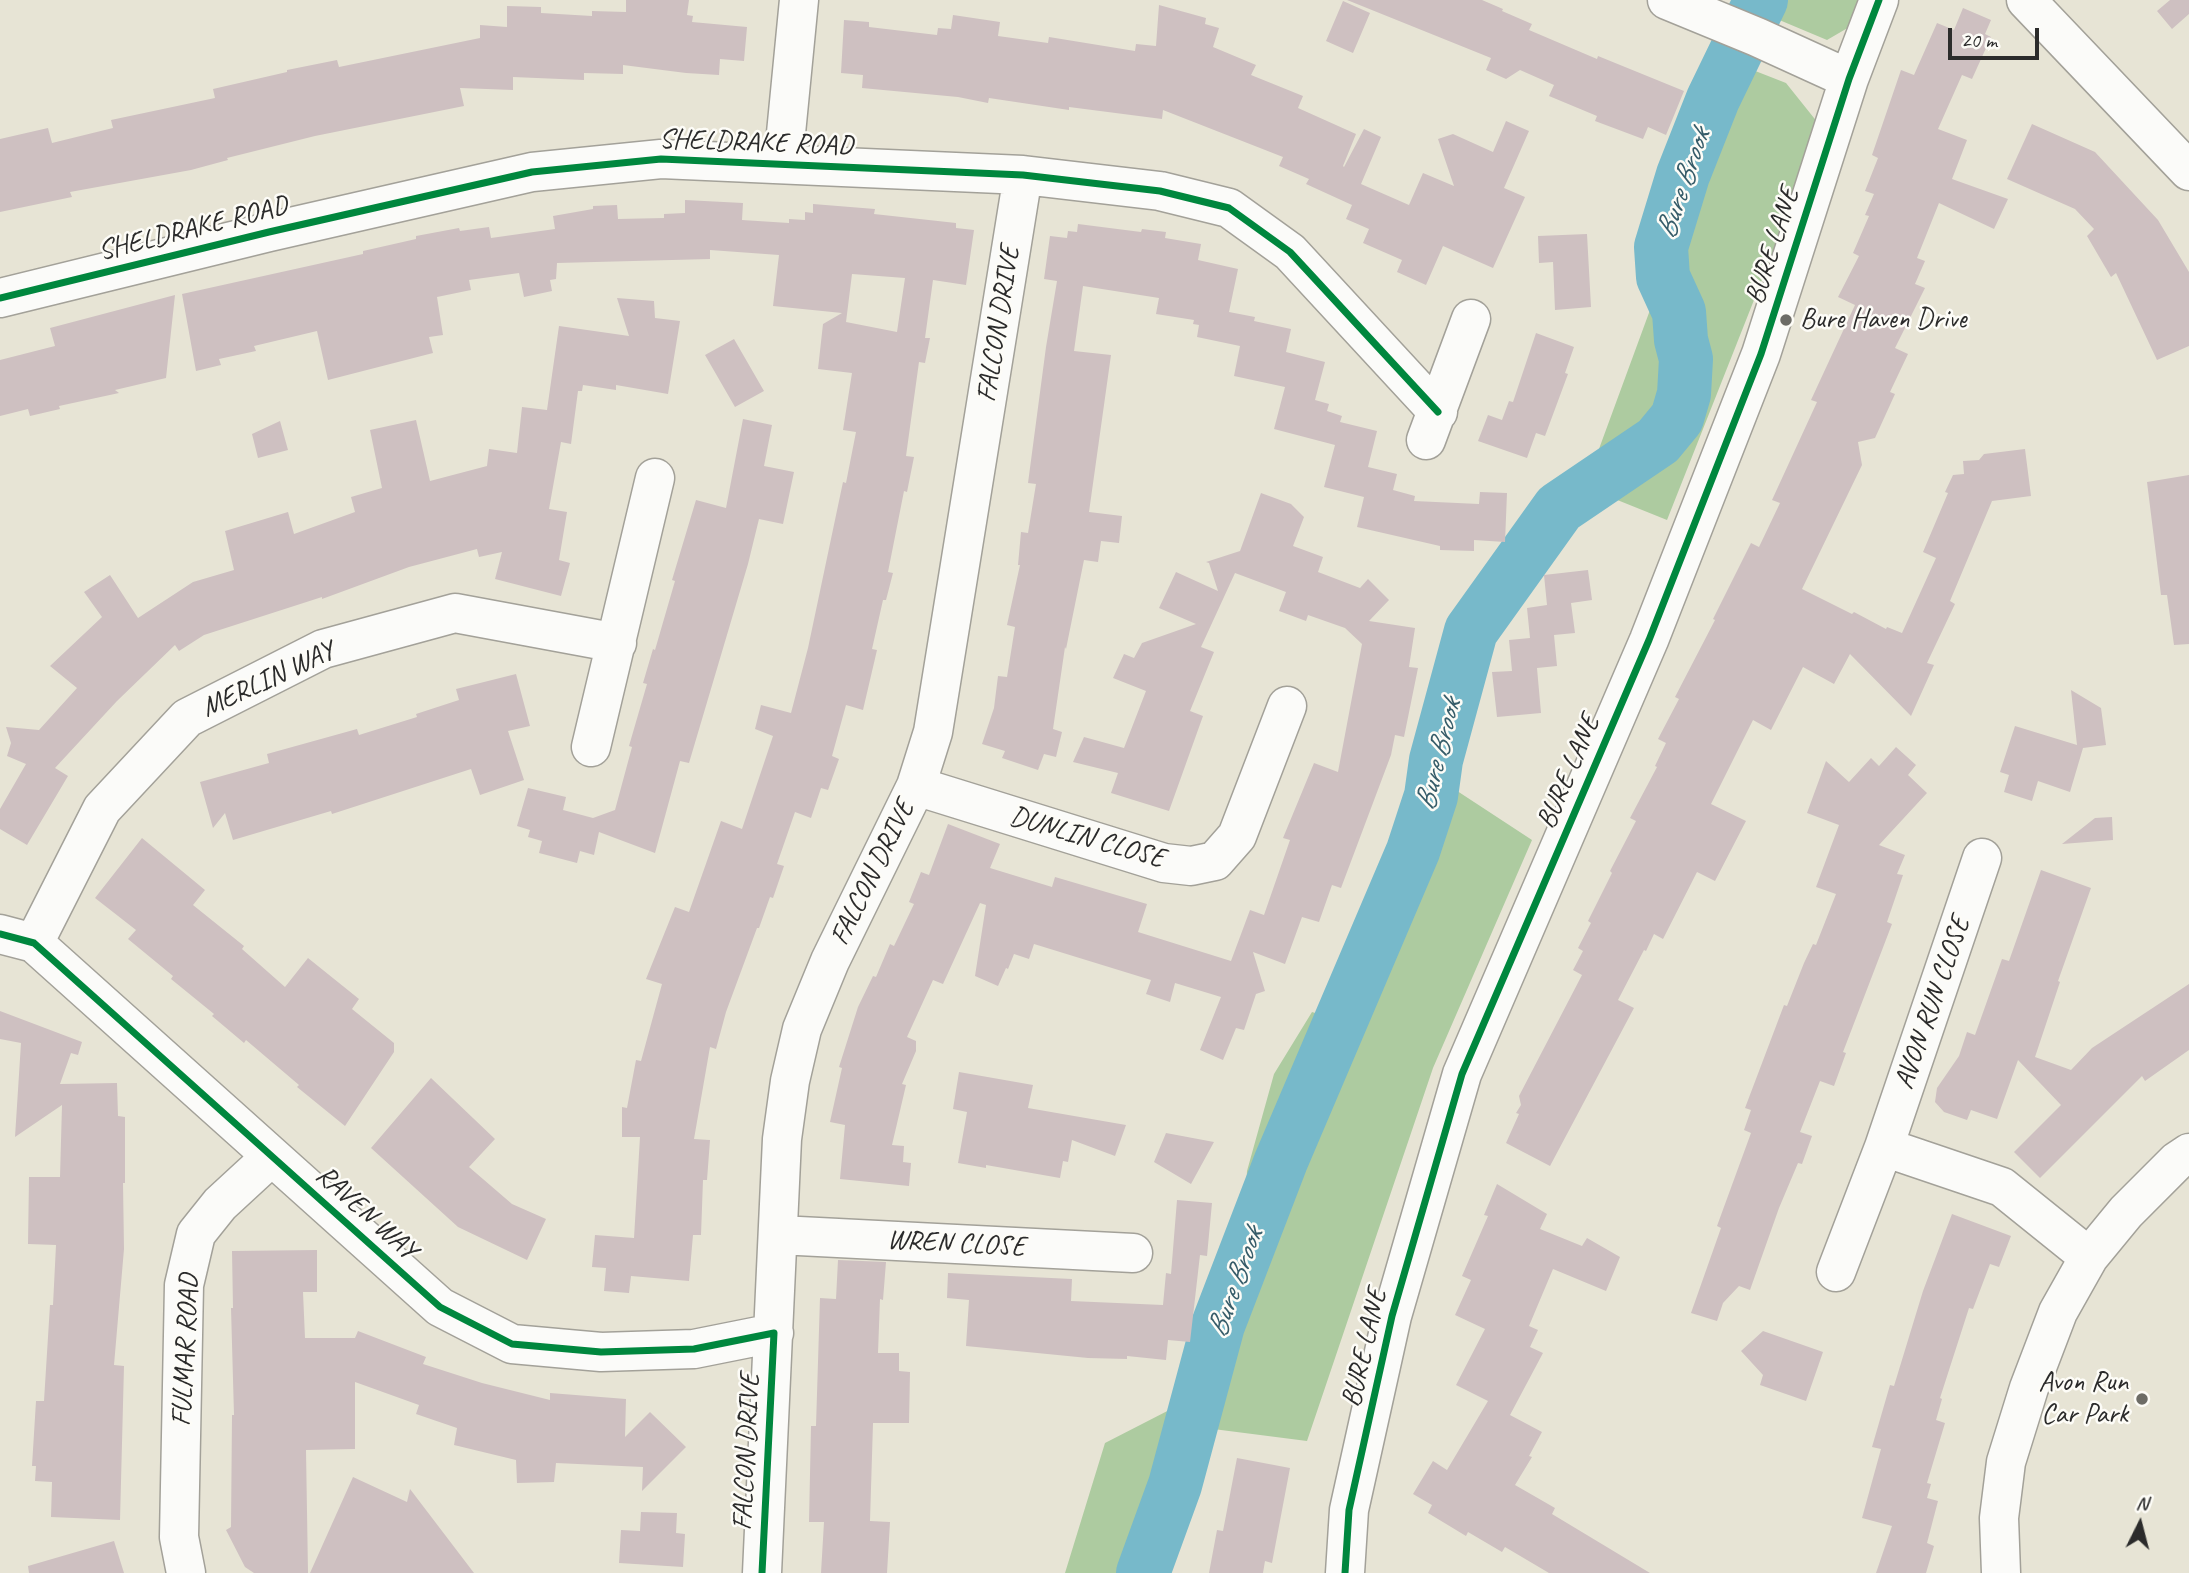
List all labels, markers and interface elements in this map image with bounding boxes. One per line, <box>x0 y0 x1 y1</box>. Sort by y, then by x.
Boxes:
scale bar <box>1951 14 2042 58</box>
text: 20 m <box>1961 27 1997 53</box>
street label: SHELDRAKE ROAD <box>658 123 854 163</box>
water label: Bure Brook <box>1649 125 1719 243</box>
street label: BURE LANE <box>1738 184 1808 308</box>
street label: SHELDRAKE ROAD <box>95 189 291 269</box>
street label: FALCON DRIVE <box>970 244 1028 404</box>
place label: Bure Haven Drive <box>1800 303 1966 337</box>
marker: Bure Haven Drive <box>1778 312 1794 328</box>
street label: MERLIN WAY <box>196 635 340 725</box>
water label: Bure Brook <box>1408 696 1470 814</box>
street label: BURE LANE <box>1530 710 1608 834</box>
street label: FALCON DRIVE <box>824 795 922 951</box>
street label: DUNLIN CLOSE <box>1006 800 1168 876</box>
street label: AVON RUN CLOSE <box>1888 913 1978 1093</box>
street label: RAVEN WAY <box>308 1159 424 1267</box>
street label: WREN CLOSE <box>886 1224 1026 1264</box>
water label: Bure Brook <box>1200 1224 1272 1342</box>
street label: FULMAR ROAD <box>165 1273 207 1427</box>
street label: BURE LANE <box>1335 1286 1395 1410</box>
place label: Avon Run Car Park <box>2038 1366 2128 1432</box>
street label: FALCON DRIVE <box>726 1373 768 1531</box>
marker: Avon Run Car Park <box>2134 1391 2150 1407</box>
north arrow <box>2105 1489 2175 1559</box>
text: N <box>2135 1491 2149 1516</box>

